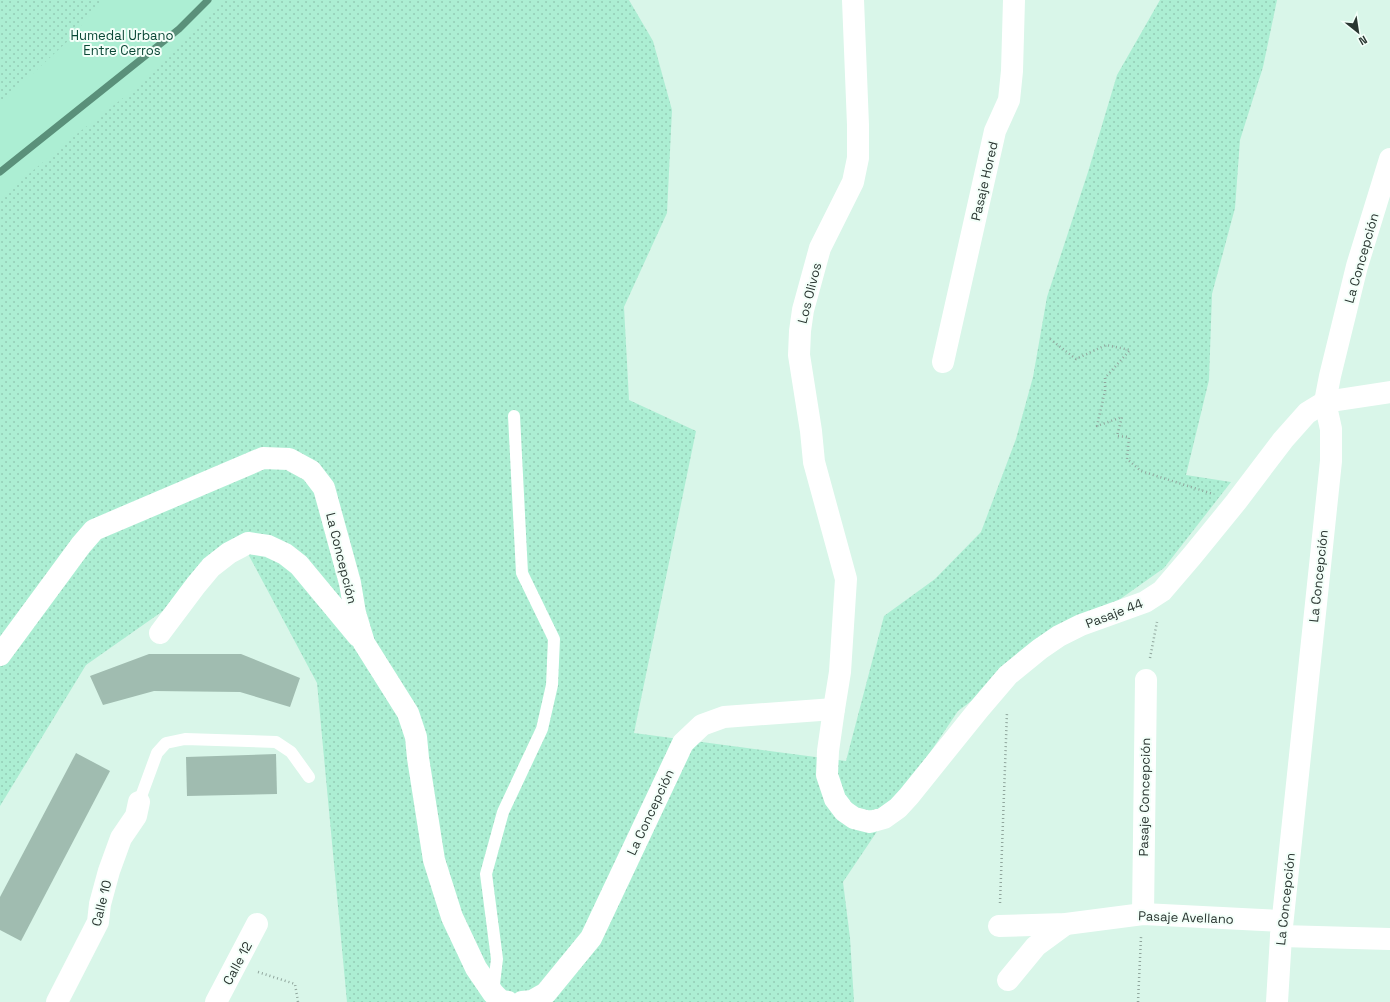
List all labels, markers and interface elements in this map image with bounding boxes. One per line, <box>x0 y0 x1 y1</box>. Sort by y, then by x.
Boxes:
north arrow <box>1338 12 1378 52</box>
park label: Humedal Urbano Entre Cerros <box>70 27 174 59</box>
text: N <box>1356 33 1370 49</box>
street label: Pasaje Hored <box>967 140 1002 222</box>
street label: La Concepción <box>1340 211 1382 305</box>
street label: Los Olivos <box>794 261 825 325</box>
street label: La Concepción <box>322 511 361 605</box>
street label: La Concepción <box>1305 529 1332 623</box>
street label: Pasaje 44 <box>1083 595 1145 632</box>
street label: Pasaje Concepción <box>1135 737 1154 857</box>
street label: La Concepción <box>623 766 678 858</box>
street label: La Concepción <box>1272 852 1299 946</box>
street label: Calle 10 <box>88 878 115 928</box>
street label: Pasaje Avellano <box>1138 907 1234 928</box>
street label: Calle 12 <box>219 939 256 988</box>

